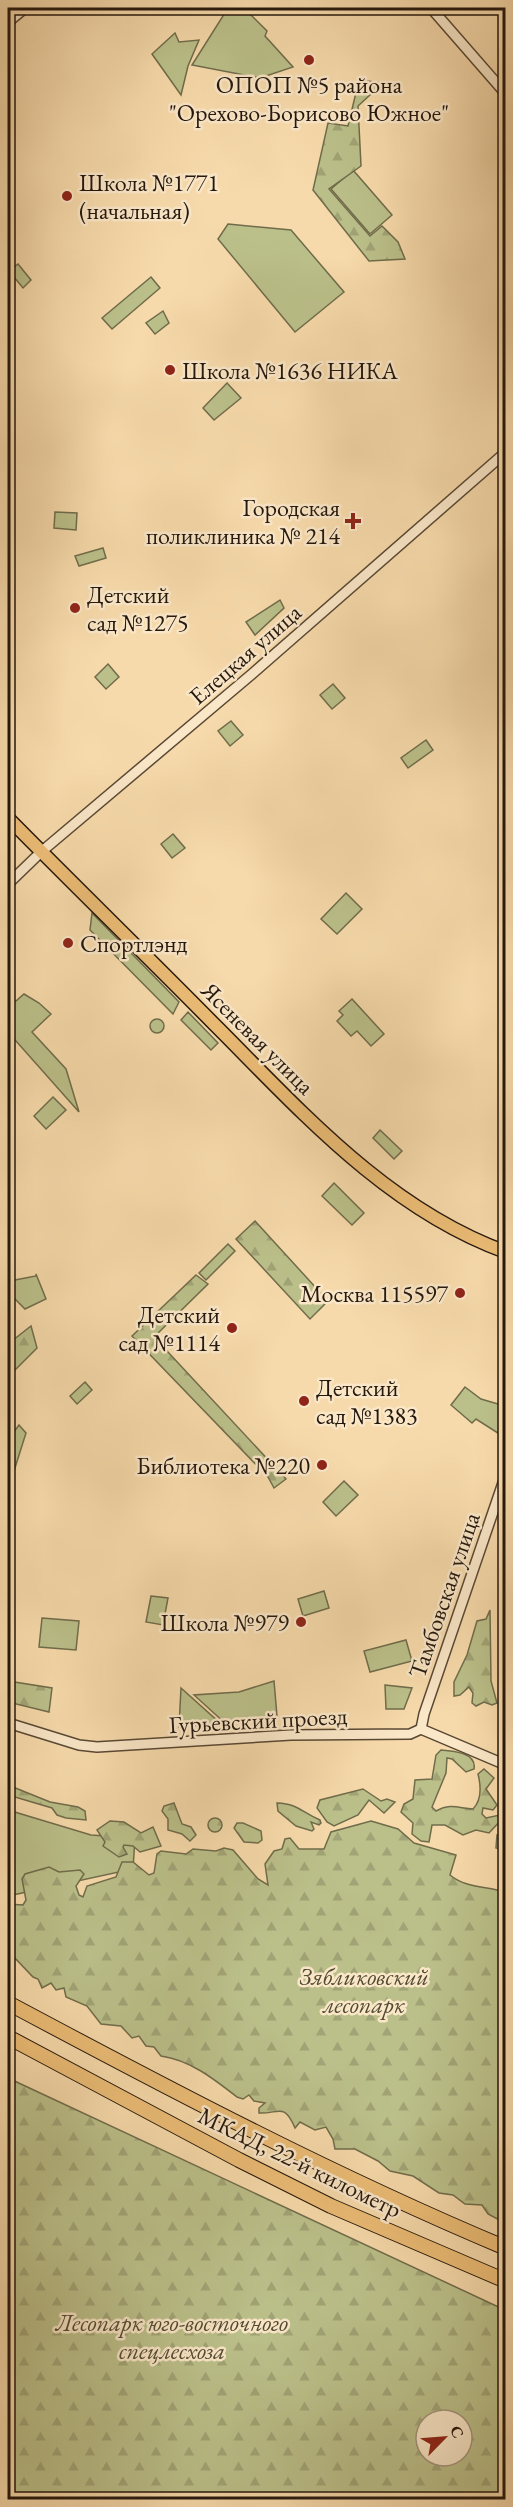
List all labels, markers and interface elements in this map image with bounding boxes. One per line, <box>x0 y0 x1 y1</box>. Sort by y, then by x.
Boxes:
marker: ОПОП №5 района "Орехово-Борисово Южное" <box>302 53 316 67</box>
place label: ОПОП №5 района "Орехово-Борисово Южное" <box>169 69 449 128</box>
place label: Школа №1771 (начальная) <box>79 167 219 226</box>
marker: Школа №1771 (начальная) <box>60 189 74 203</box>
place label: Школа №1636 НИКА <box>182 355 398 386</box>
marker: Школа №1636 НИКА <box>163 363 177 377</box>
place label: Городская поликлиника № 214 <box>146 492 340 551</box>
marker: Городская поликлиника № 214 <box>344 512 362 530</box>
place label: Детский сад №1275 <box>87 579 189 638</box>
street label: Елецкая улица <box>182 596 308 711</box>
marker: Детский сад №1275 <box>68 601 82 615</box>
place label: Спортлэнд <box>80 928 188 959</box>
marker: Спортлэнд <box>61 936 75 950</box>
street label: Ясеневая улица <box>194 974 322 1102</box>
place label: Москва 115597 <box>300 1278 448 1309</box>
marker: Москва 115597 <box>453 1286 467 1300</box>
place label: Детский сад №1114 <box>118 1299 220 1358</box>
marker: Детский сад №1114 <box>225 1321 239 1335</box>
place label: Детский сад №1383 <box>316 1372 418 1431</box>
marker: Детский сад №1383 <box>297 1394 311 1408</box>
place label: Библиотека №220 <box>136 1450 310 1481</box>
marker: Библиотека №220 <box>315 1458 329 1472</box>
street label: Тамбовская улица <box>401 1508 487 1682</box>
place label: Школа №979 <box>161 1607 289 1638</box>
marker: Школа №979 <box>294 1615 308 1629</box>
street label: Гурьевский проезд <box>168 1700 348 1740</box>
park label: Зябликовский лесопарк <box>299 1961 429 2020</box>
street label: МКАД, 22-й километр <box>193 2099 407 2225</box>
park label: Лесопарк юго-восточного спецлесхоза <box>55 2307 288 2366</box>
north arrow <box>414 2408 474 2468</box>
text: С <box>445 2422 469 2441</box>

